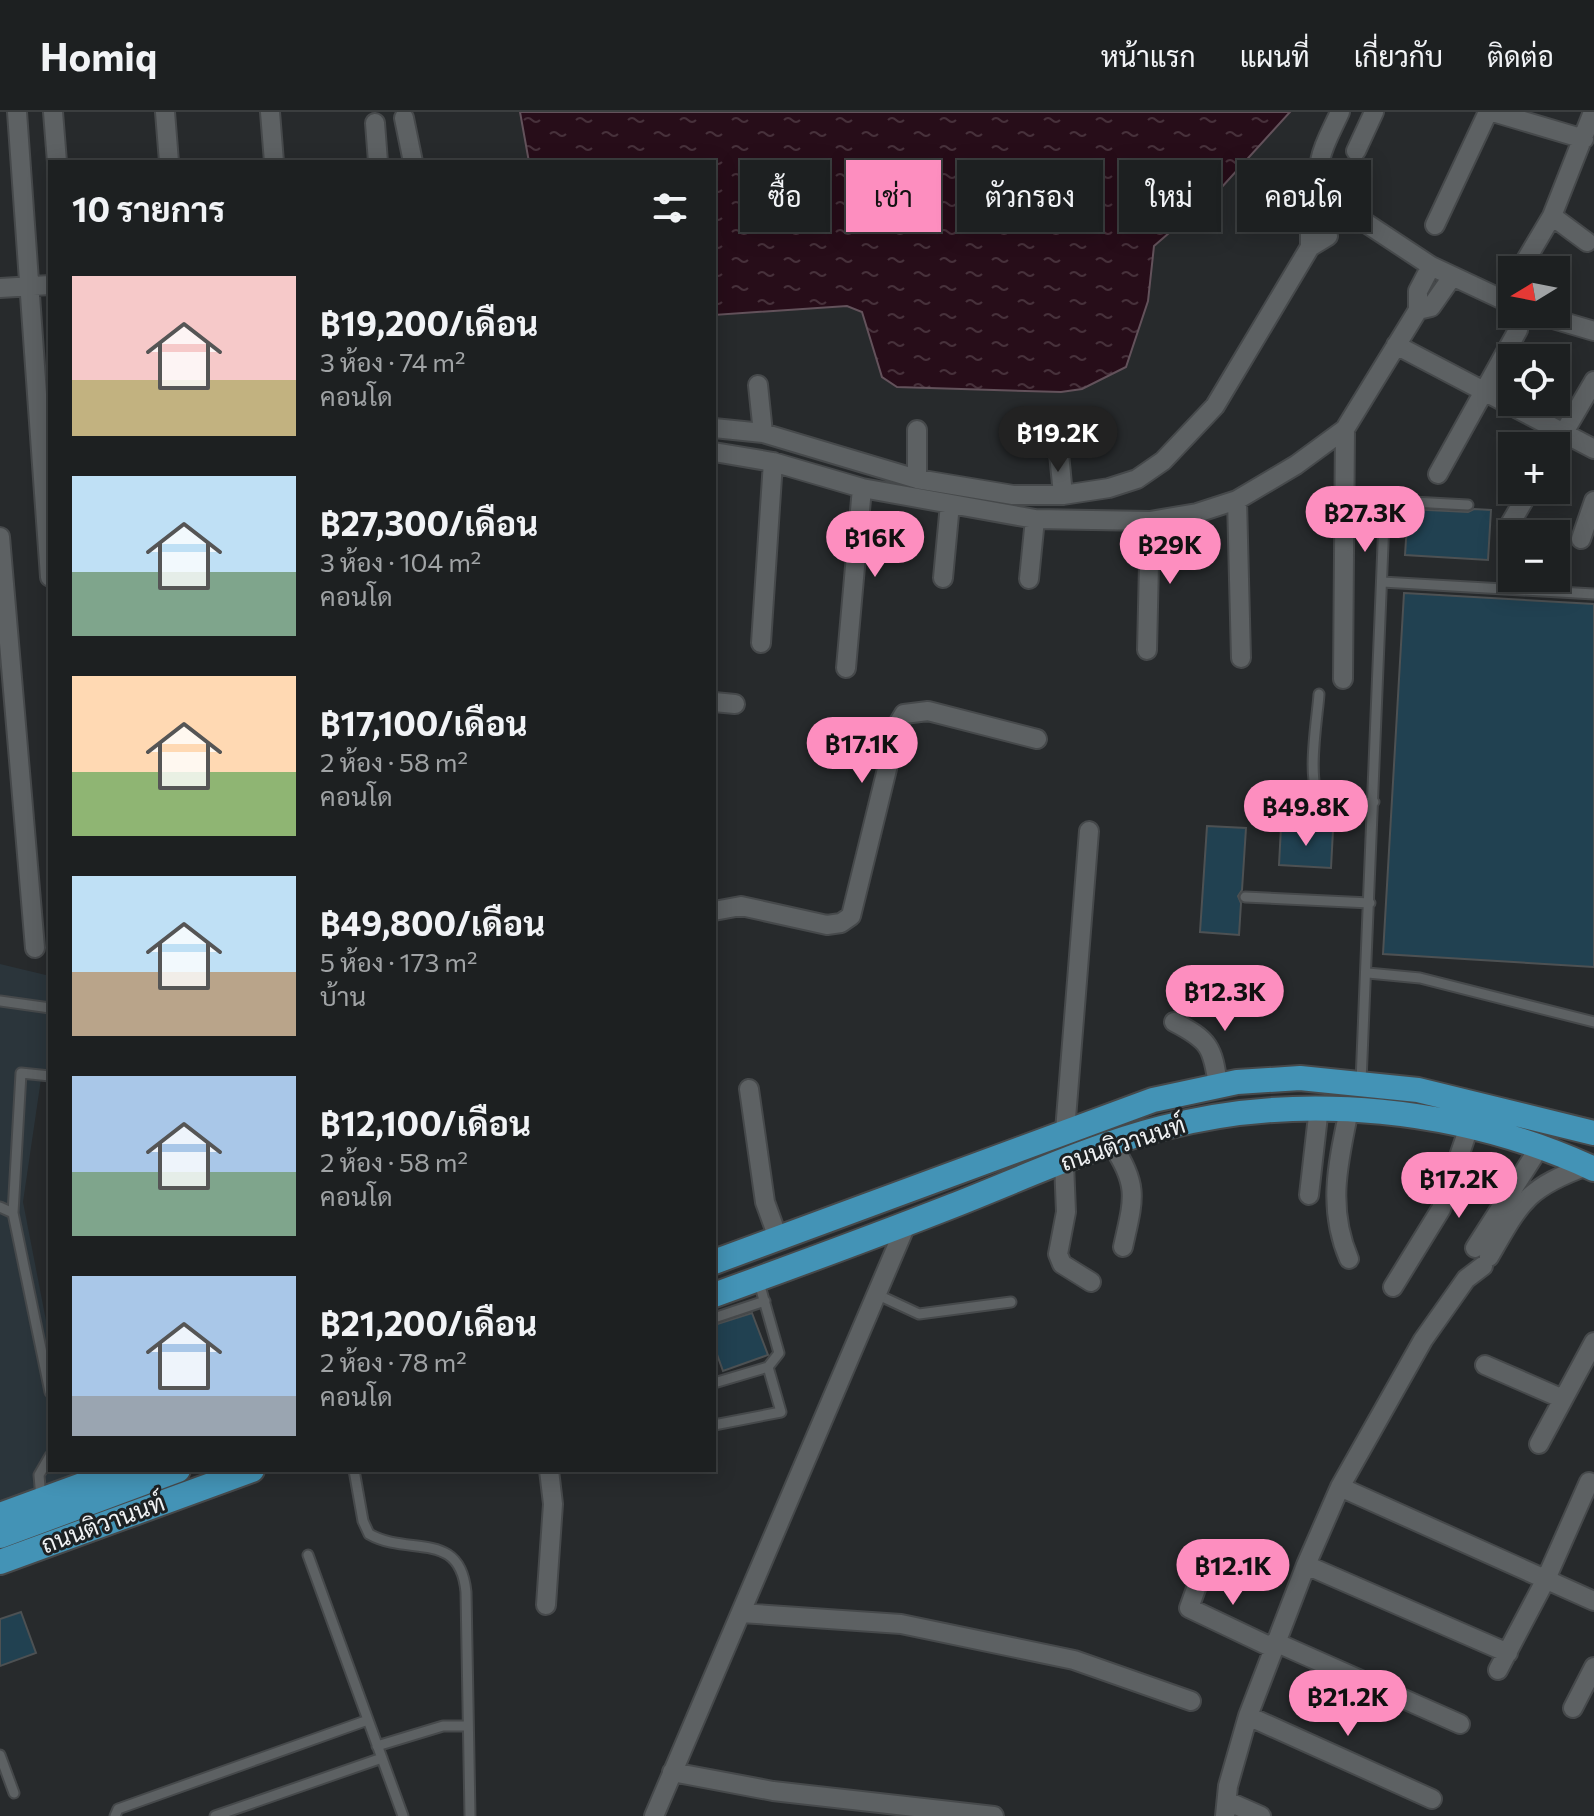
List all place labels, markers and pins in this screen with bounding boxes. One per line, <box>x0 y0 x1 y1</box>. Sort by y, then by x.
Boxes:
pin: ฿19.2K <box>993 406 1123 474</box>
pin: ฿27.3K <box>1300 486 1430 554</box>
pin: ฿16K <box>828 511 922 579</box>
pin: ฿29K <box>1123 518 1217 586</box>
pin: ฿17.1K <box>797 717 927 785</box>
pin: ฿49.8K <box>1241 780 1371 848</box>
pin: ฿12.3K <box>1160 965 1290 1033</box>
pin: ฿17.2K <box>1394 1152 1524 1220</box>
pin: ฿12.1K <box>1168 1539 1298 1607</box>
pin: ฿21.2K <box>1283 1670 1413 1738</box>

